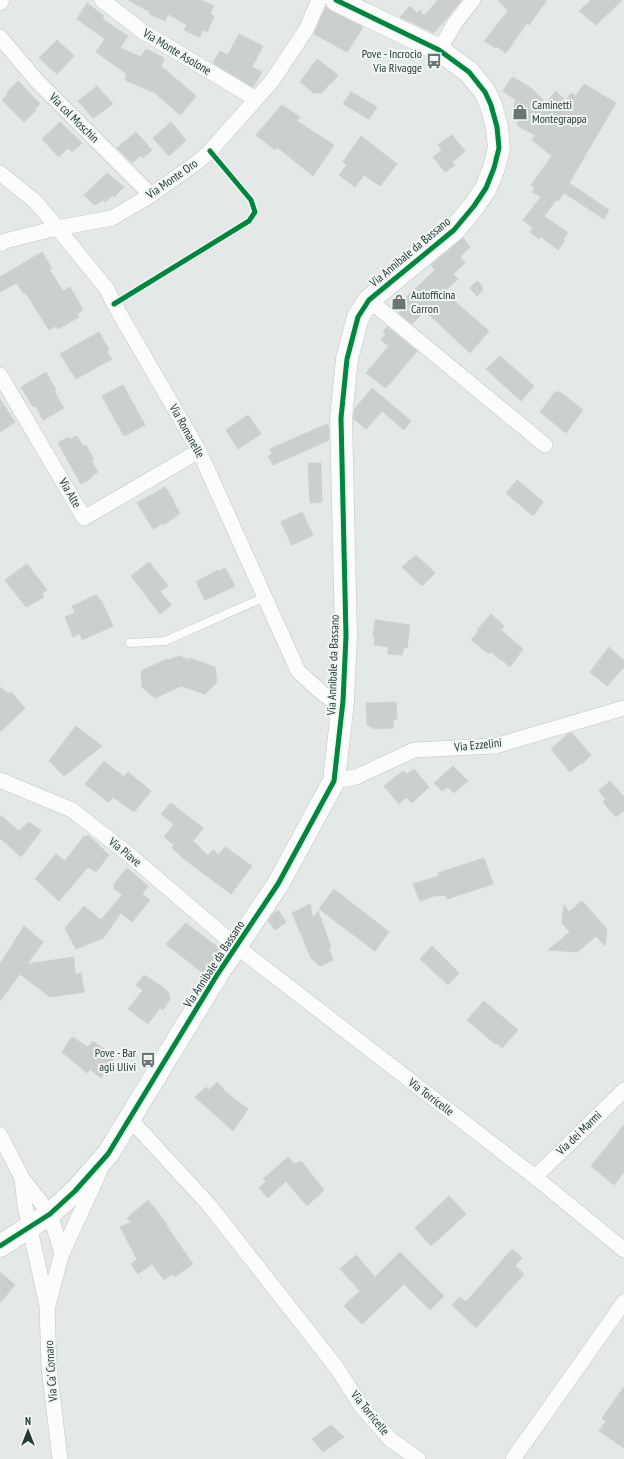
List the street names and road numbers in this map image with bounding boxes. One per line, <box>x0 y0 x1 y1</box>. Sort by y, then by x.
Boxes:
street label: Via Monte Asolone <box>139 25 214 78</box>
street label: Via col Moschin <box>46 89 102 146</box>
street label: Via Monte Oro <box>142 155 200 202</box>
street label: Via Annibale da Bassano <box>366 214 453 290</box>
street label: Via Romanelle <box>166 400 208 460</box>
street label: Via Alte <box>55 474 85 510</box>
street label: Via Annibale da Bassano <box>323 614 342 717</box>
street label: Via Ezzelini <box>453 735 502 755</box>
street label: Via Piave <box>105 833 145 869</box>
street label: Via Annibale da Bassano <box>179 917 247 1011</box>
street label: Via Torricelle <box>405 1074 457 1119</box>
street label: Via dei Marmi <box>552 1107 604 1159</box>
street label: Via Ca' Cornaro <box>41 1340 60 1403</box>
street label: Via Torricelle <box>347 1386 393 1438</box>

